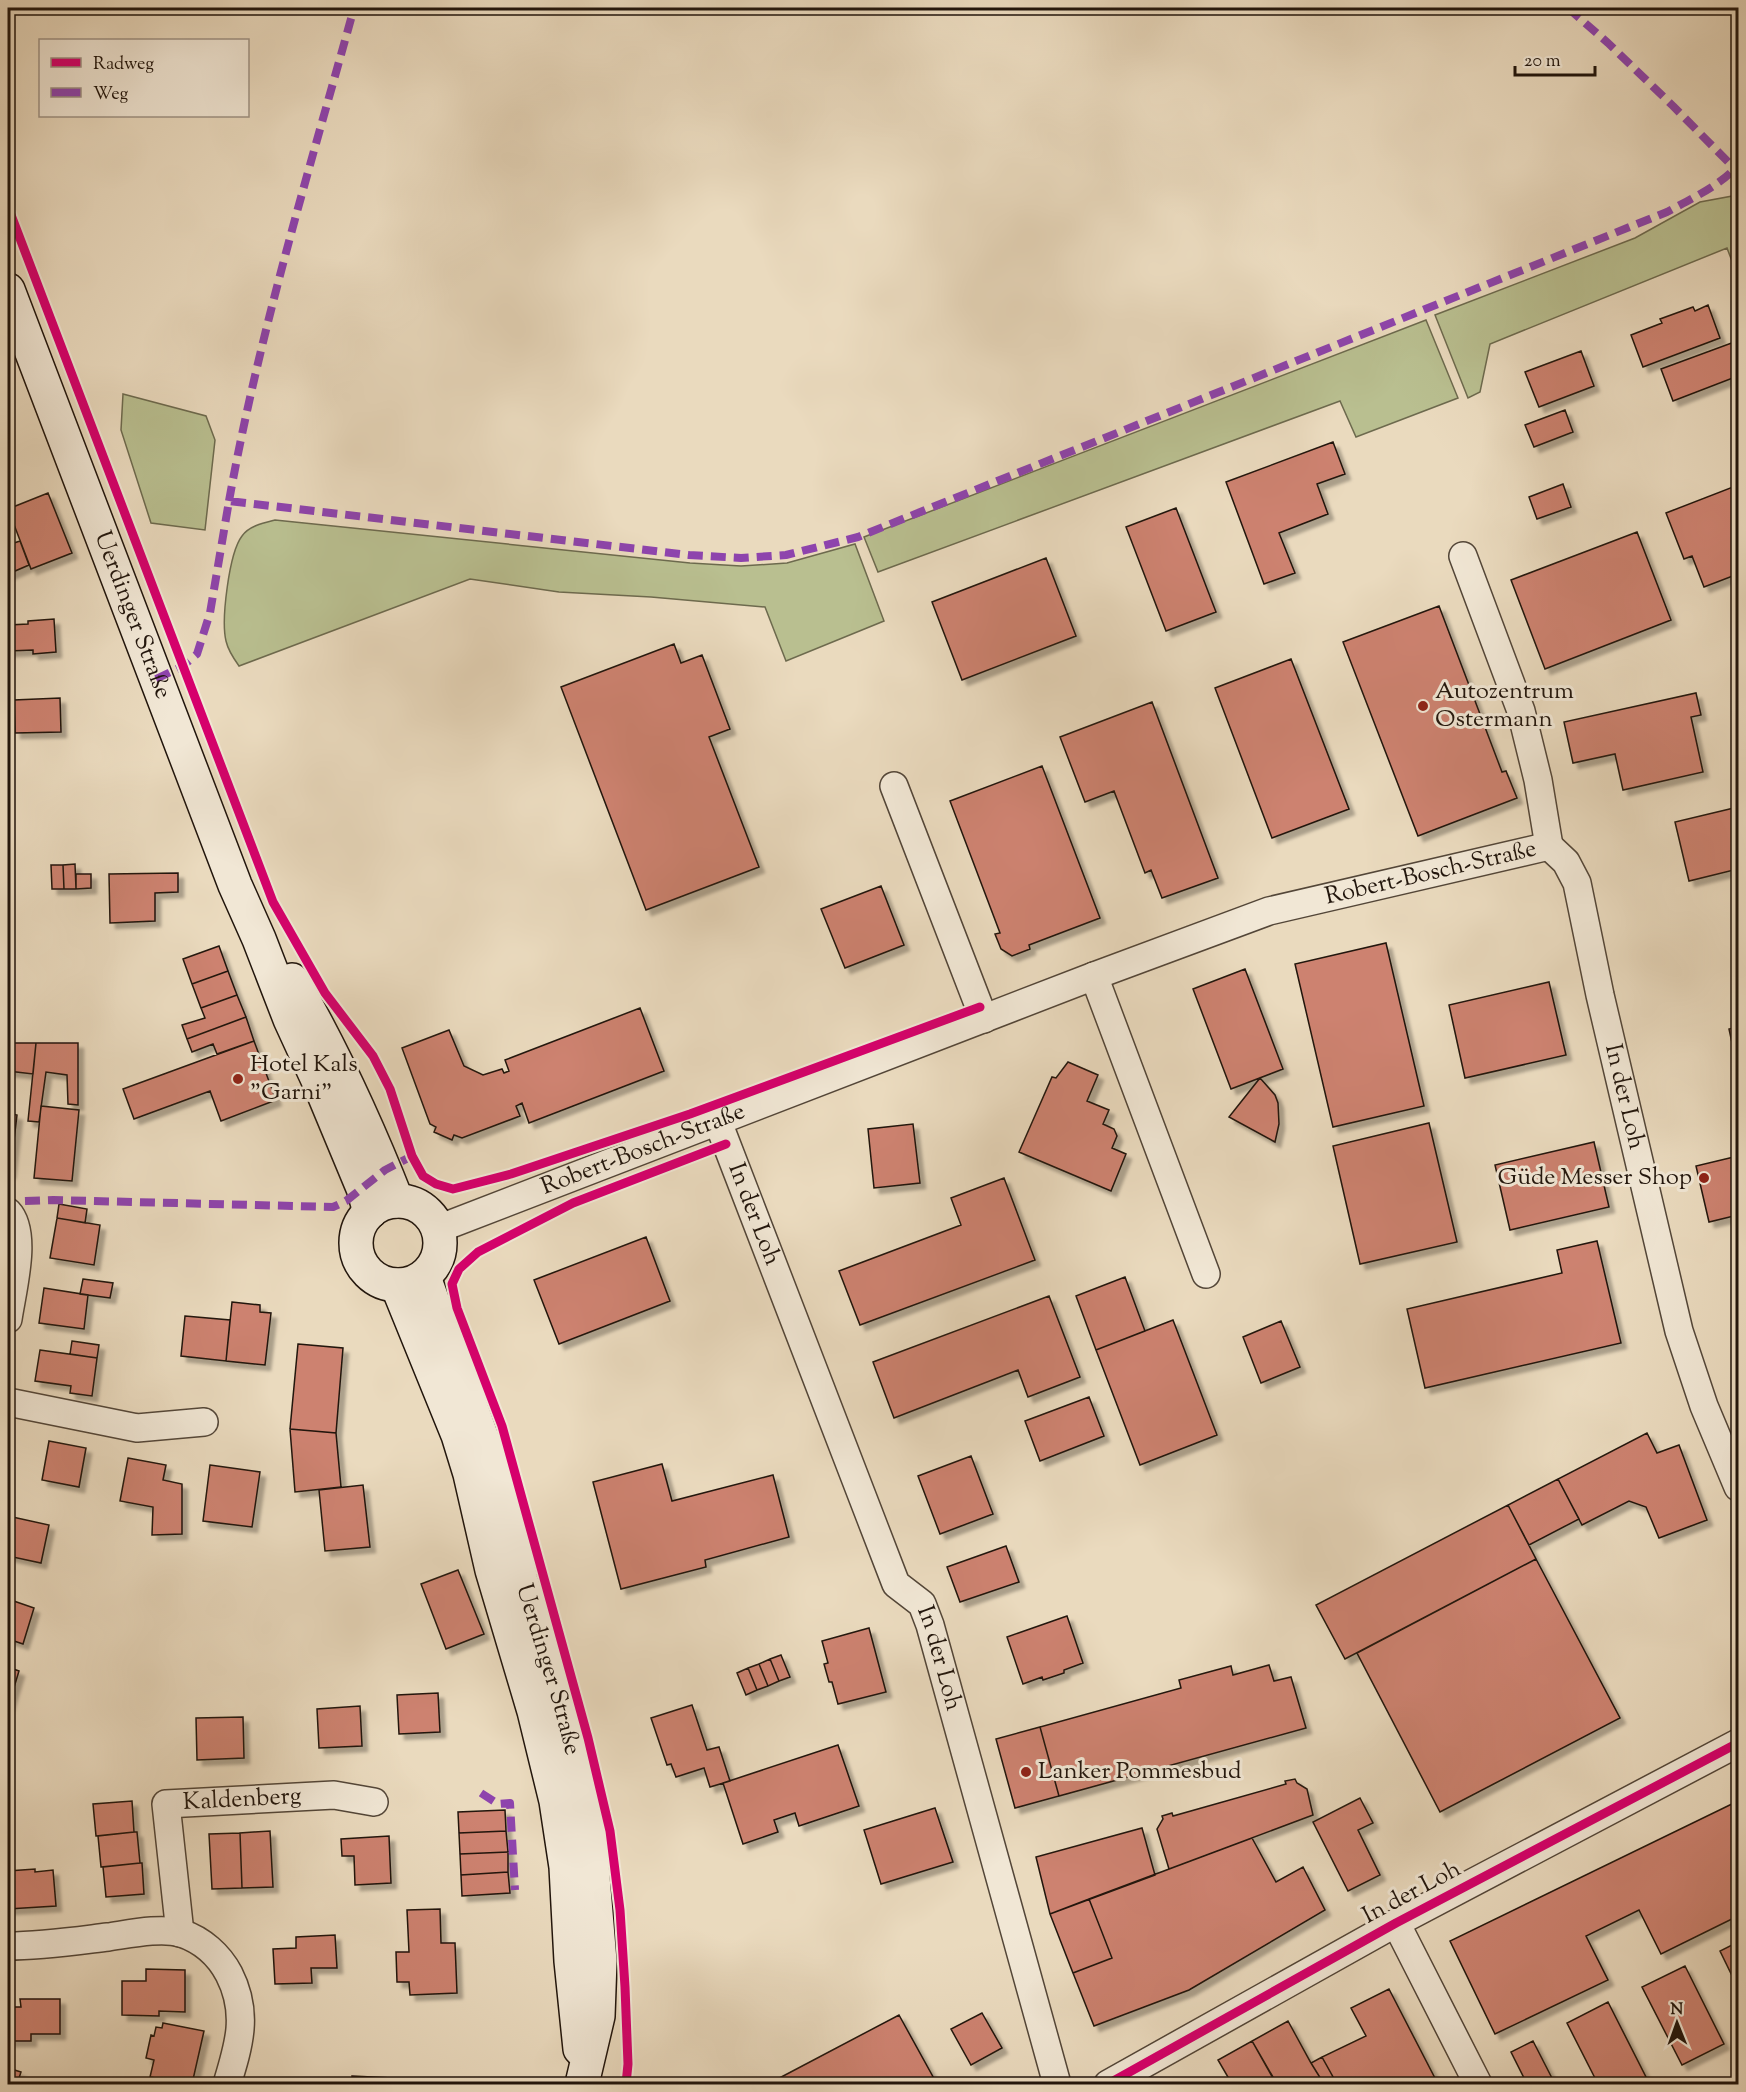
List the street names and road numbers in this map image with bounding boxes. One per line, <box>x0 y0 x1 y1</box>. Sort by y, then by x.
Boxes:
street label: Uerdinger Straße <box>85 526 179 704</box>
street label: Robert-Bosch-Straße <box>1322 832 1540 914</box>
street label: In der Loh <box>1595 1041 1653 1153</box>
street label: Robert-Bosch-Straße <box>536 1095 750 1205</box>
street label: In der Loh <box>718 1158 789 1271</box>
street label: Uerdinger Straße <box>506 1580 589 1759</box>
street label: In der Loh <box>907 1601 970 1715</box>
street label: Kaldenberg <box>182 1780 302 1820</box>
street label: In der Loh <box>1357 1853 1467 1933</box>

